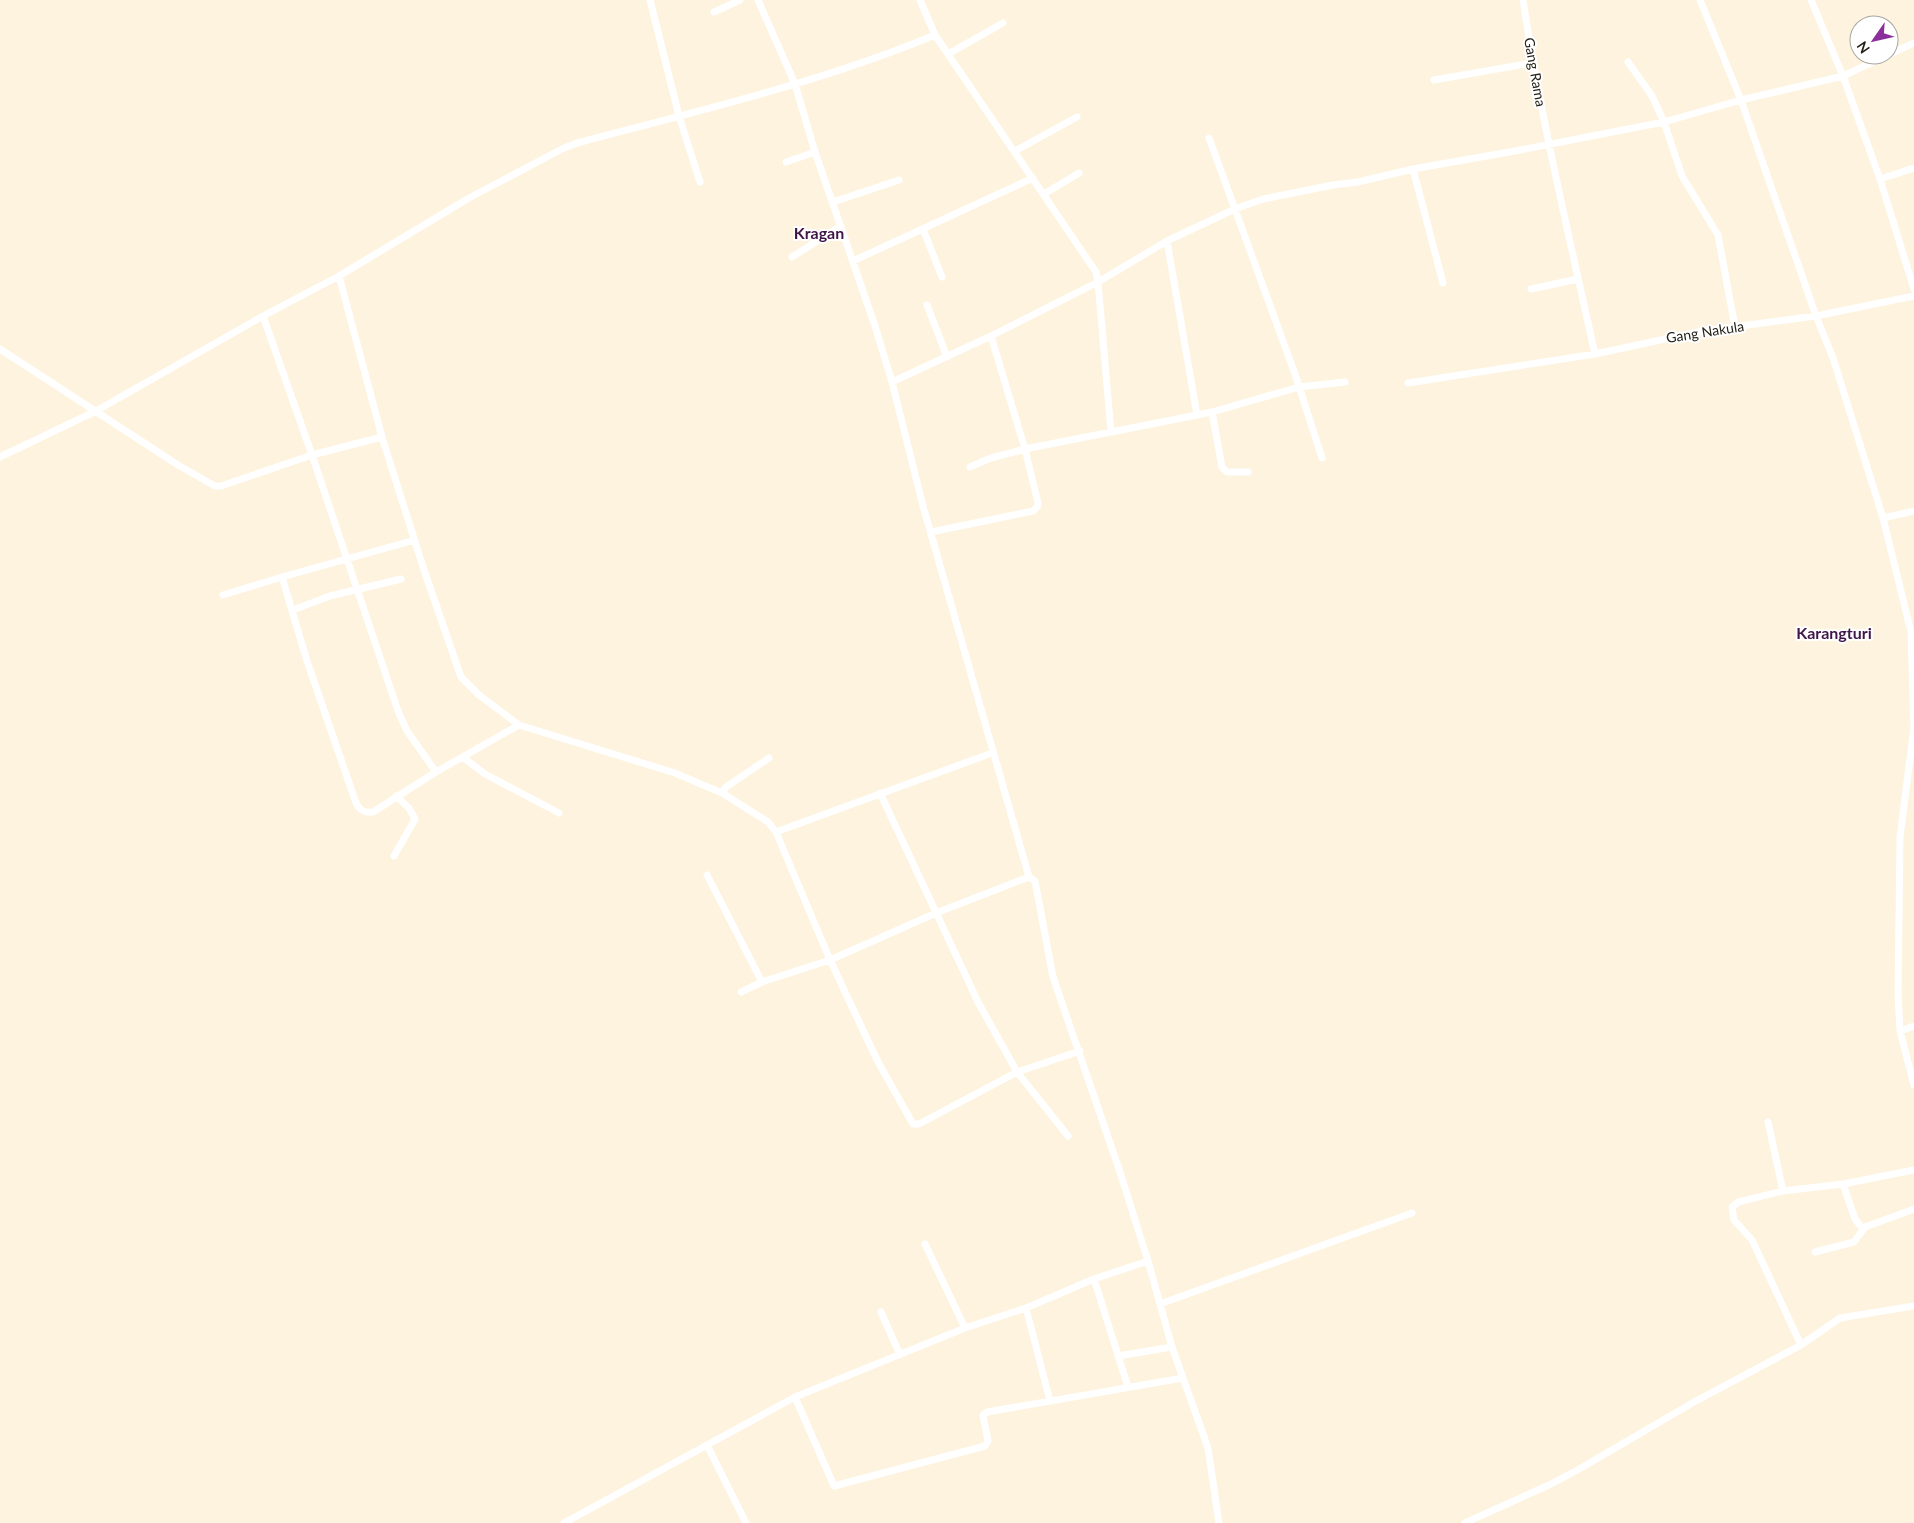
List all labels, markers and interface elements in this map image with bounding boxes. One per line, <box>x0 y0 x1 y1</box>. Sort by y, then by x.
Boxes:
north arrow <box>1849 15 1899 65</box>
street label: Gang Rama <box>1521 36 1550 108</box>
text: N <box>1853 38 1873 57</box>
district label: Kragan <box>794 223 844 242</box>
street label: Gang Nakula <box>1665 317 1745 346</box>
district label: Karangturi <box>1796 623 1872 642</box>

